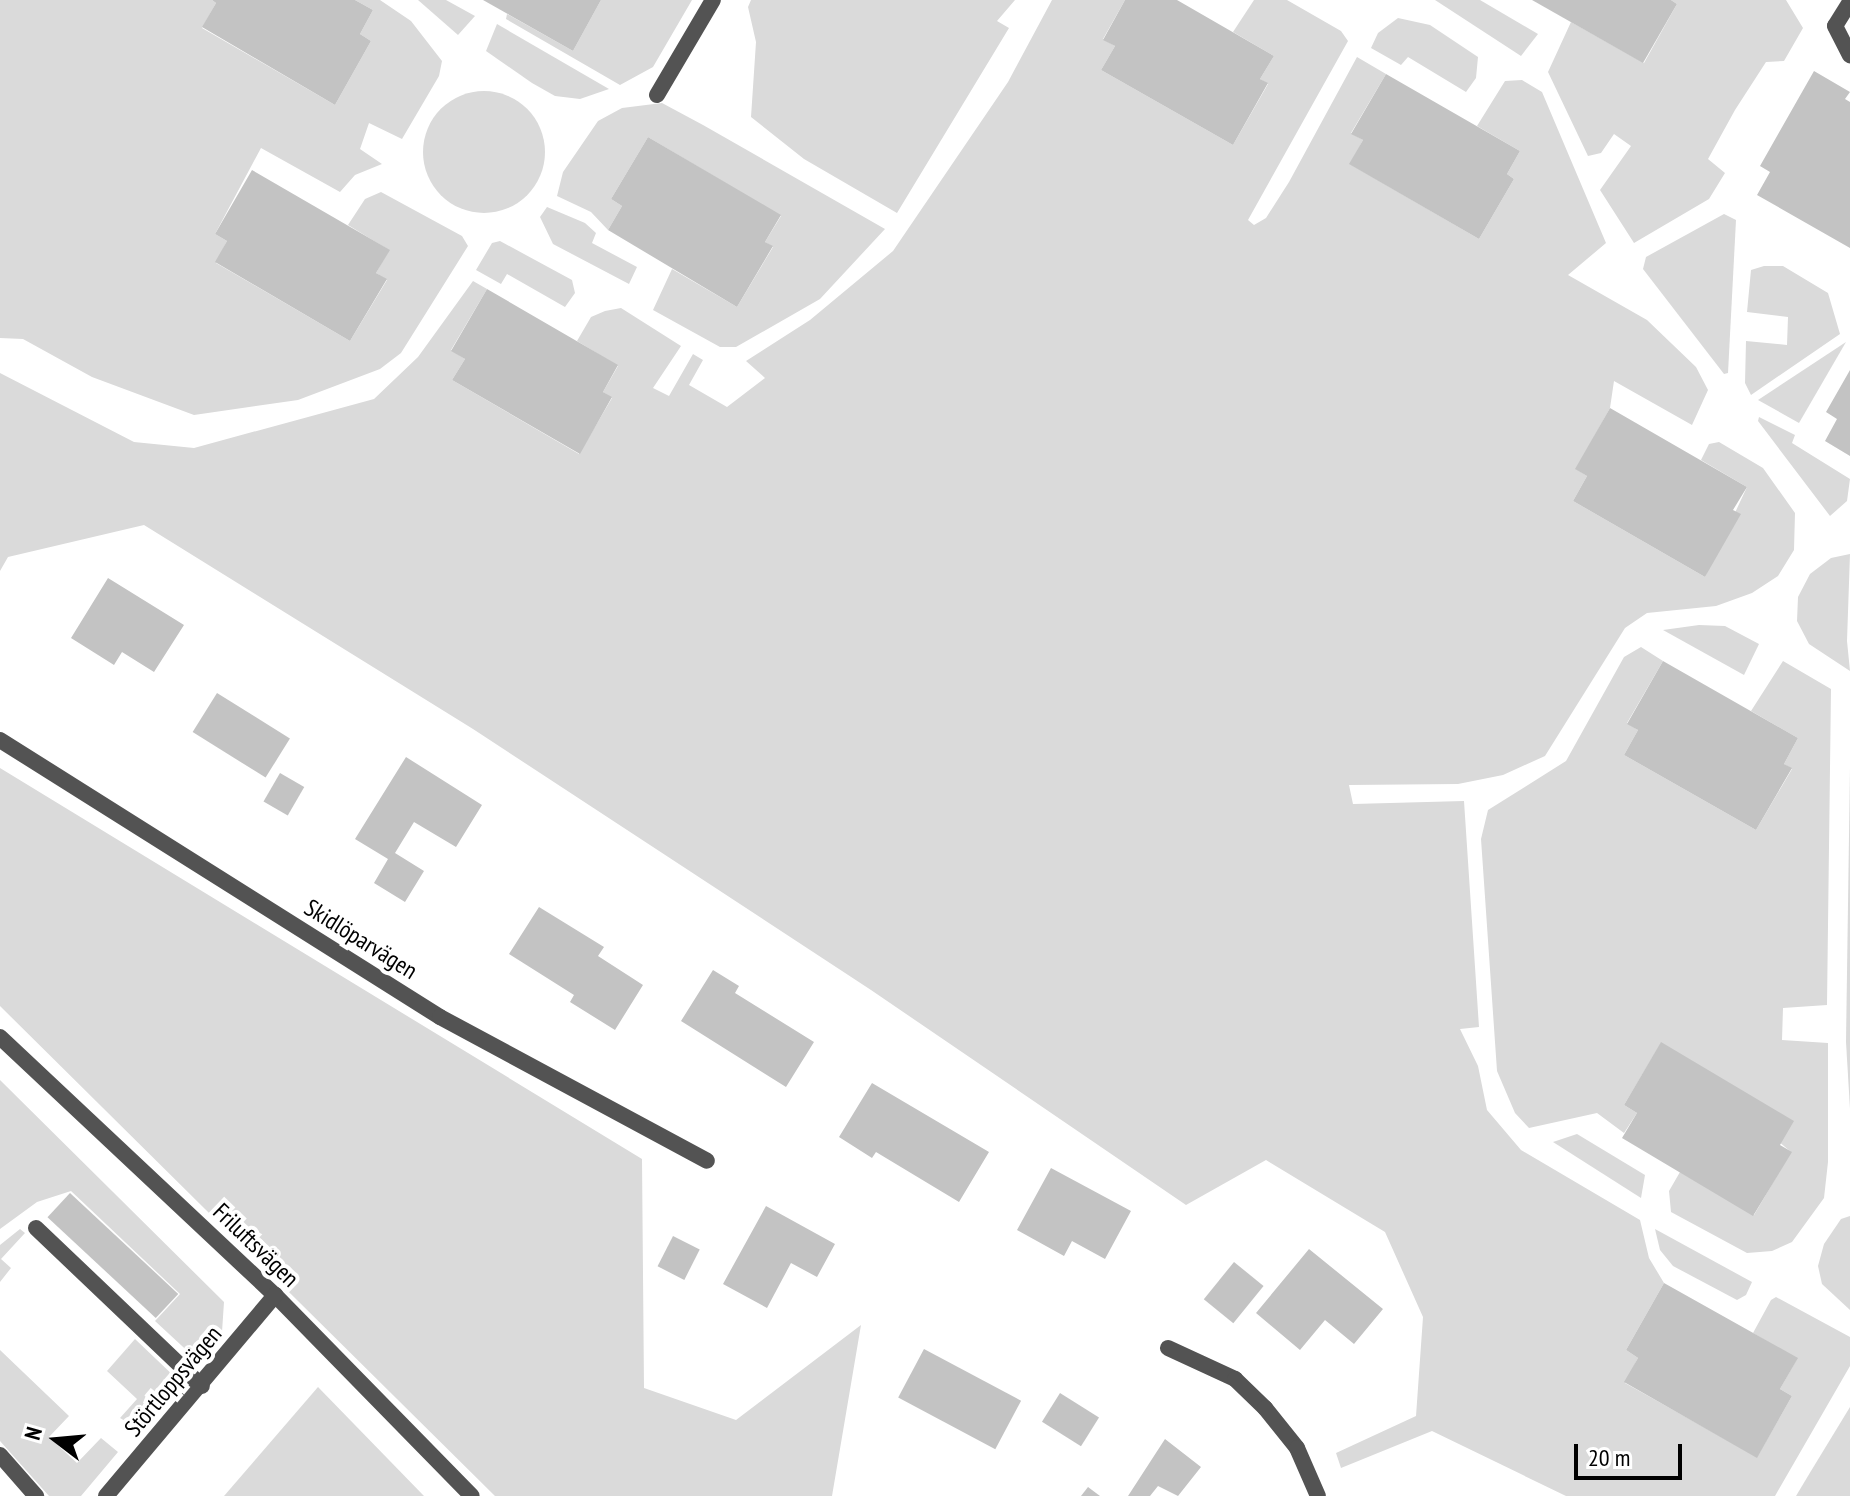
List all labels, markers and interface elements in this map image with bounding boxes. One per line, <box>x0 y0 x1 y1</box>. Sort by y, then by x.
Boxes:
street label: Skidlöparvägen <box>299 893 423 985</box>
street label: Friluftsvägen <box>207 1197 305 1293</box>
street label: Störtloppsvägen <box>118 1320 228 1442</box>
north arrow <box>16 1400 96 1480</box>
text: N <box>18 1424 48 1443</box>
scale bar <box>1578 1428 1686 1478</box>
text: 20 m <box>1588 1442 1630 1473</box>

